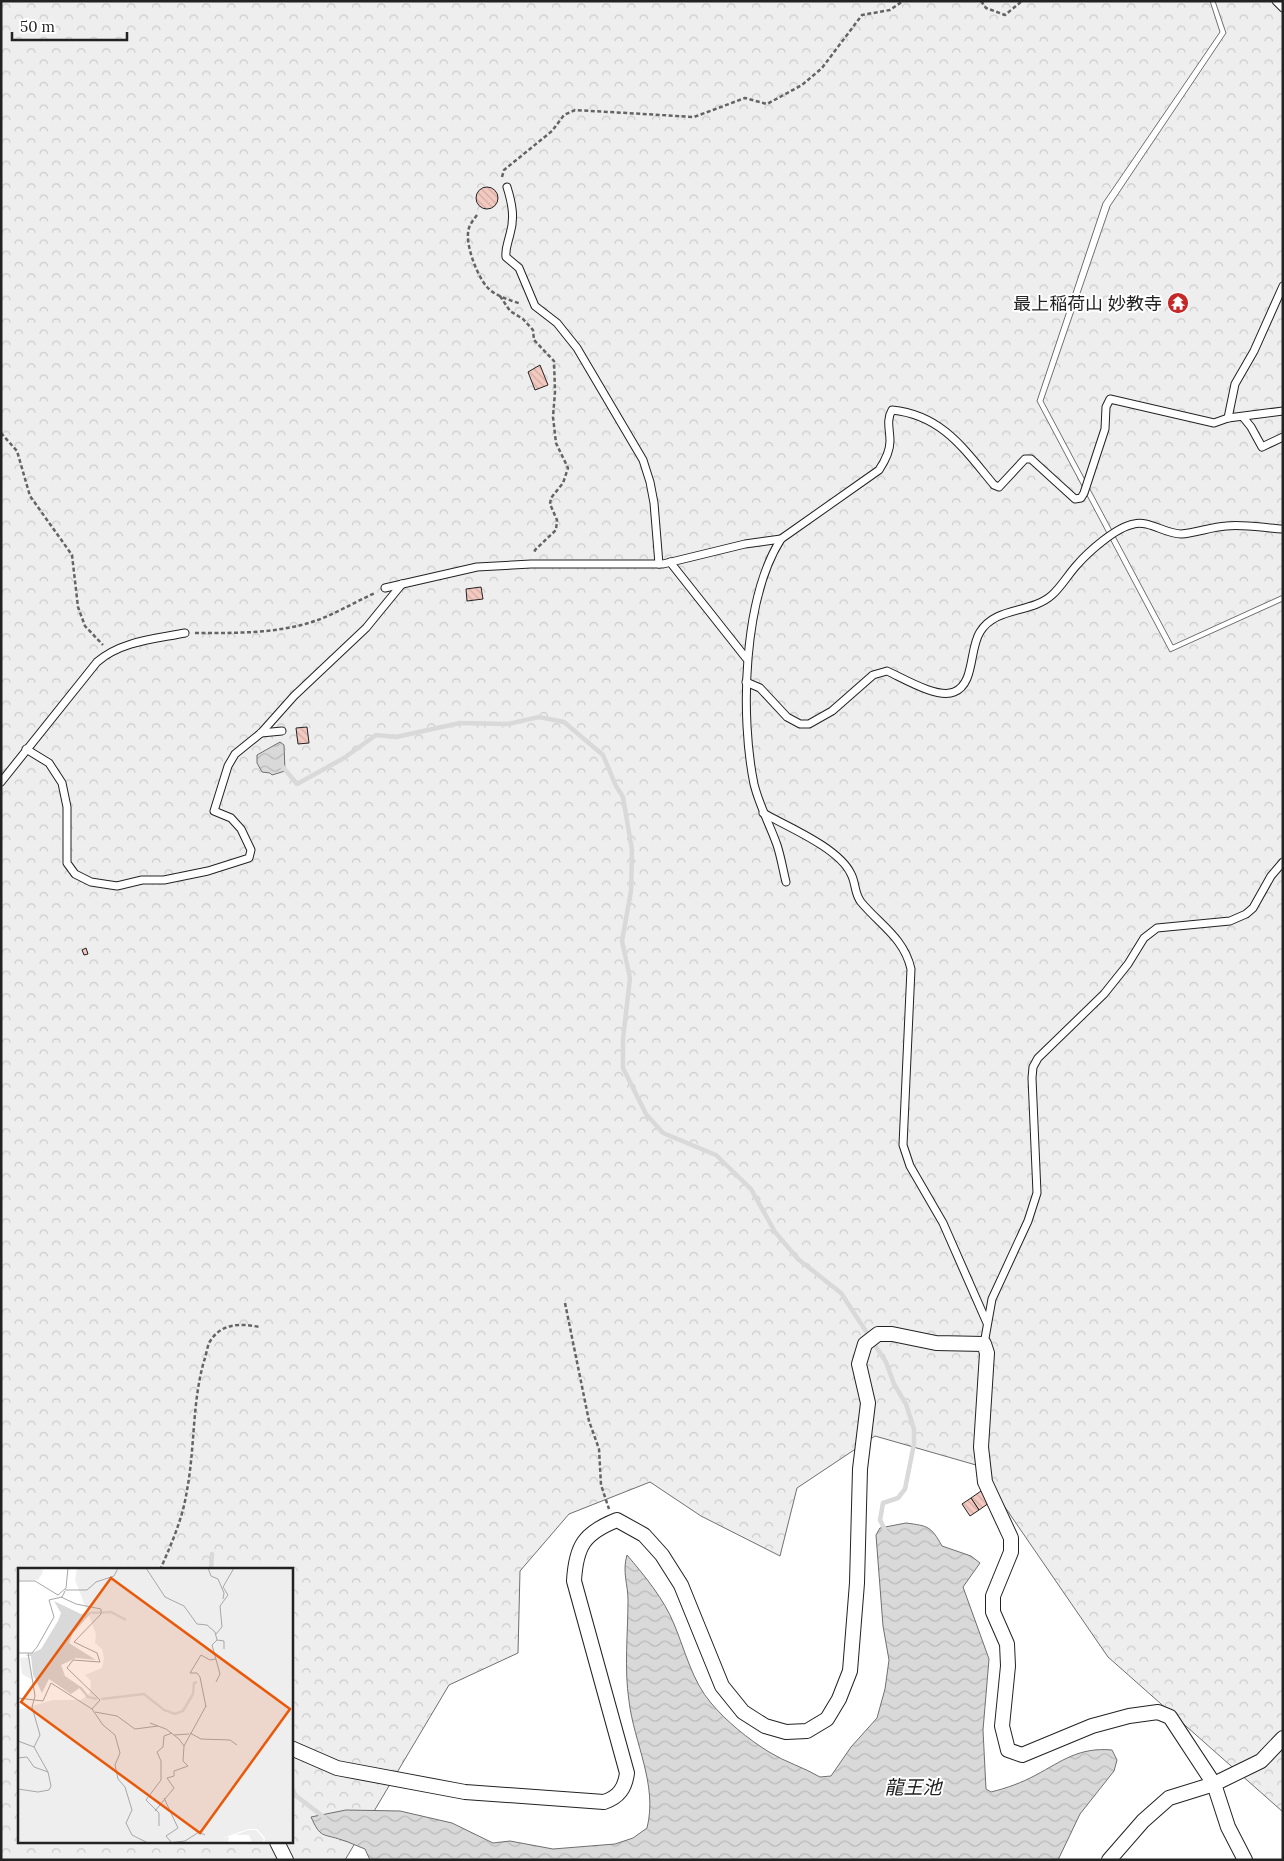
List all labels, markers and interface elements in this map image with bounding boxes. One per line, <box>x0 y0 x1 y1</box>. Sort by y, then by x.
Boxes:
scale bar <box>12 10 128 42</box>
text: 50 m <box>20 17 55 36</box>
temple icon: 最上稲荷山 妙教寺 <box>1166 291 1190 315</box>
place label: 最上稲荷山 妙教寺 <box>1013 292 1162 315</box>
inset map <box>18 1568 292 1844</box>
water label: 龍王池 <box>884 1775 943 1799</box>

